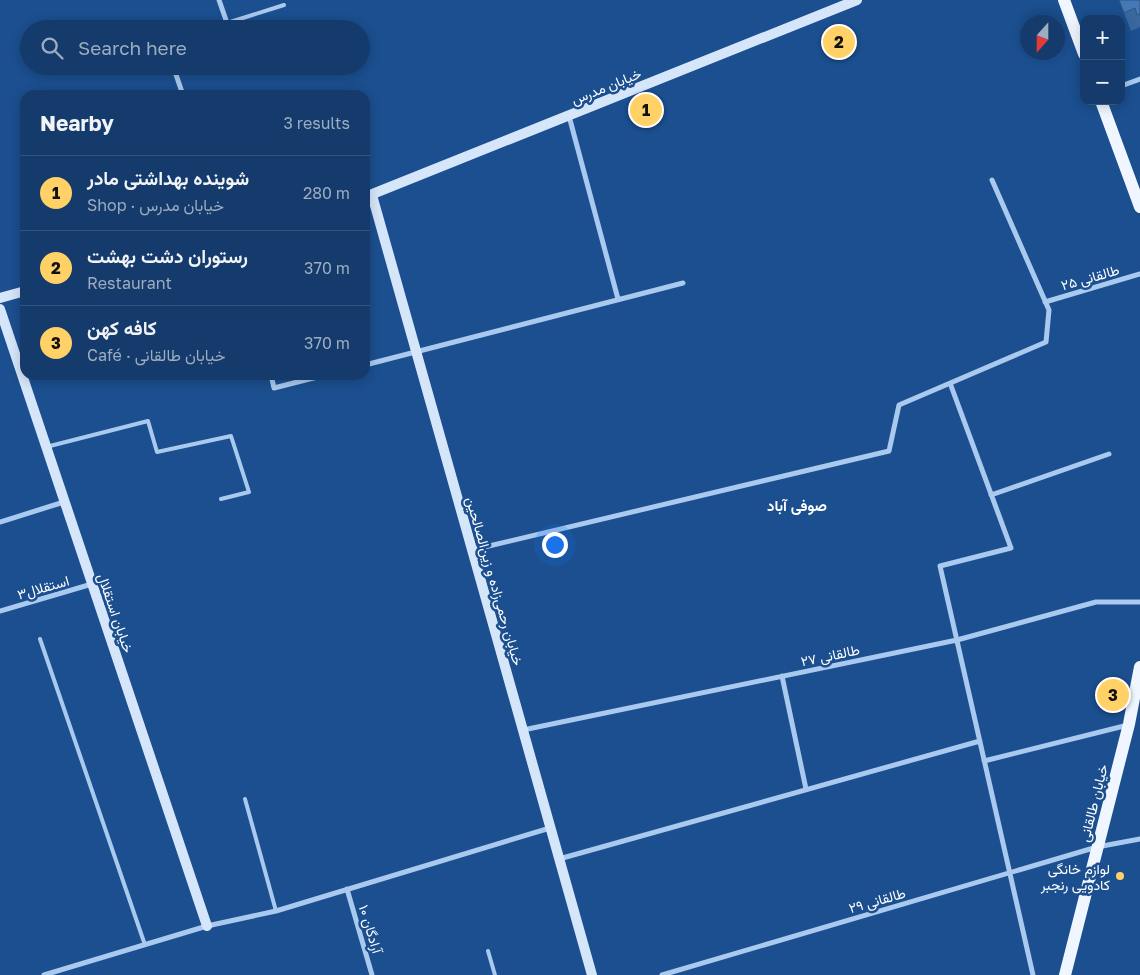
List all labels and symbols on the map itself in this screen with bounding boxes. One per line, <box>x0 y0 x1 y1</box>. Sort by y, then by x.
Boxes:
north arrow <box>1020 15 1065 60</box>
pin: 2 <box>823 23 855 61</box>
street label: خیابان مدرس <box>568 64 644 109</box>
pin: 1 <box>630 91 662 129</box>
street label: طالقانی ۲۵ <box>1059 261 1121 294</box>
street label: خیابان رحمی‌زاده و زین‌الصالحین <box>462 495 527 668</box>
district label: صوفی آباد <box>767 496 827 515</box>
your location <box>542 532 568 558</box>
street label: استقلال۳ <box>15 571 71 604</box>
street label: خیابان استقلال <box>93 571 138 656</box>
street label: طالقانی ۲۷ <box>799 640 861 670</box>
pin: 3 <box>1097 676 1129 714</box>
street label: خیابان طالقانی <box>1075 762 1112 844</box>
place label: لوازم خانگی کادویی رنجبر <box>1040 860 1110 894</box>
marker: لوازم خانگی کادویی رنجبر <box>1114 870 1126 882</box>
street label: طالقانی ۲۹ <box>847 884 908 917</box>
street label: آرادگان ۱۰ <box>355 903 387 957</box>

